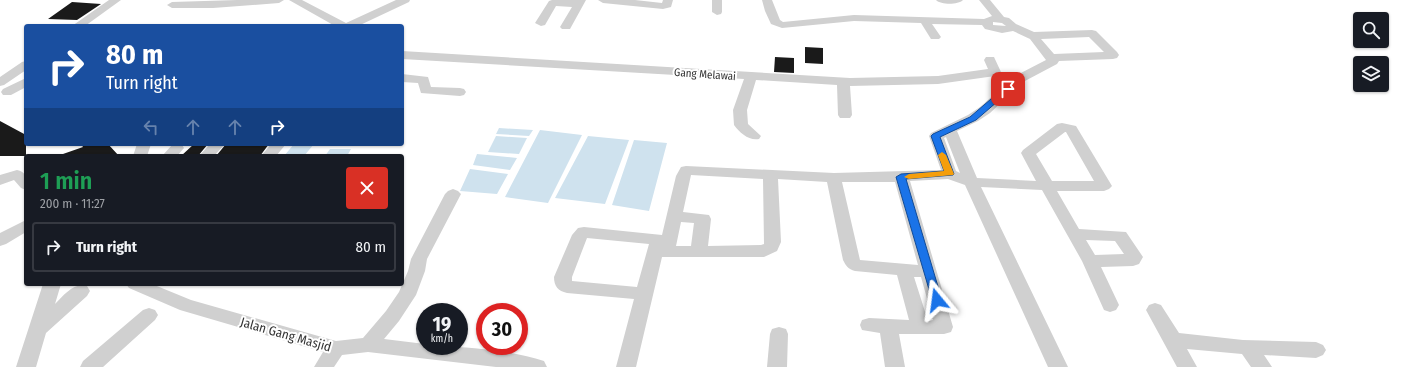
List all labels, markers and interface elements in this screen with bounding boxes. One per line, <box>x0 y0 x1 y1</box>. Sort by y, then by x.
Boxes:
map controls <box>1353 12 1389 92</box>
button: search <box>1353 12 1389 48</box>
text: 80 m <box>106 38 163 71</box>
icon: right <box>40 40 92 92</box>
button: layers <box>1353 56 1389 92</box>
street label: Gang Melawai <box>674 66 737 83</box>
text: Turn right <box>106 72 178 94</box>
pin <box>991 72 1025 106</box>
icon: arrive <box>997 78 1019 100</box>
icon: left <box>140 116 162 138</box>
icon: ahead <box>182 116 204 138</box>
icon: ahead <box>224 116 246 138</box>
icon: right <box>266 116 288 138</box>
text: 1 min <box>40 167 92 195</box>
button: close <box>346 167 388 209</box>
text: 200 m · 11:27 <box>40 196 105 211</box>
icon: right <box>42 236 64 258</box>
text: Turn right <box>76 238 137 256</box>
text: 80 m <box>356 238 386 256</box>
position arrow <box>916 279 958 321</box>
speed limit sign: 30 <box>476 303 528 355</box>
text: 19 <box>433 312 451 336</box>
street label: Jalan Gang Masjid <box>239 314 333 355</box>
text: km/h <box>431 333 453 345</box>

